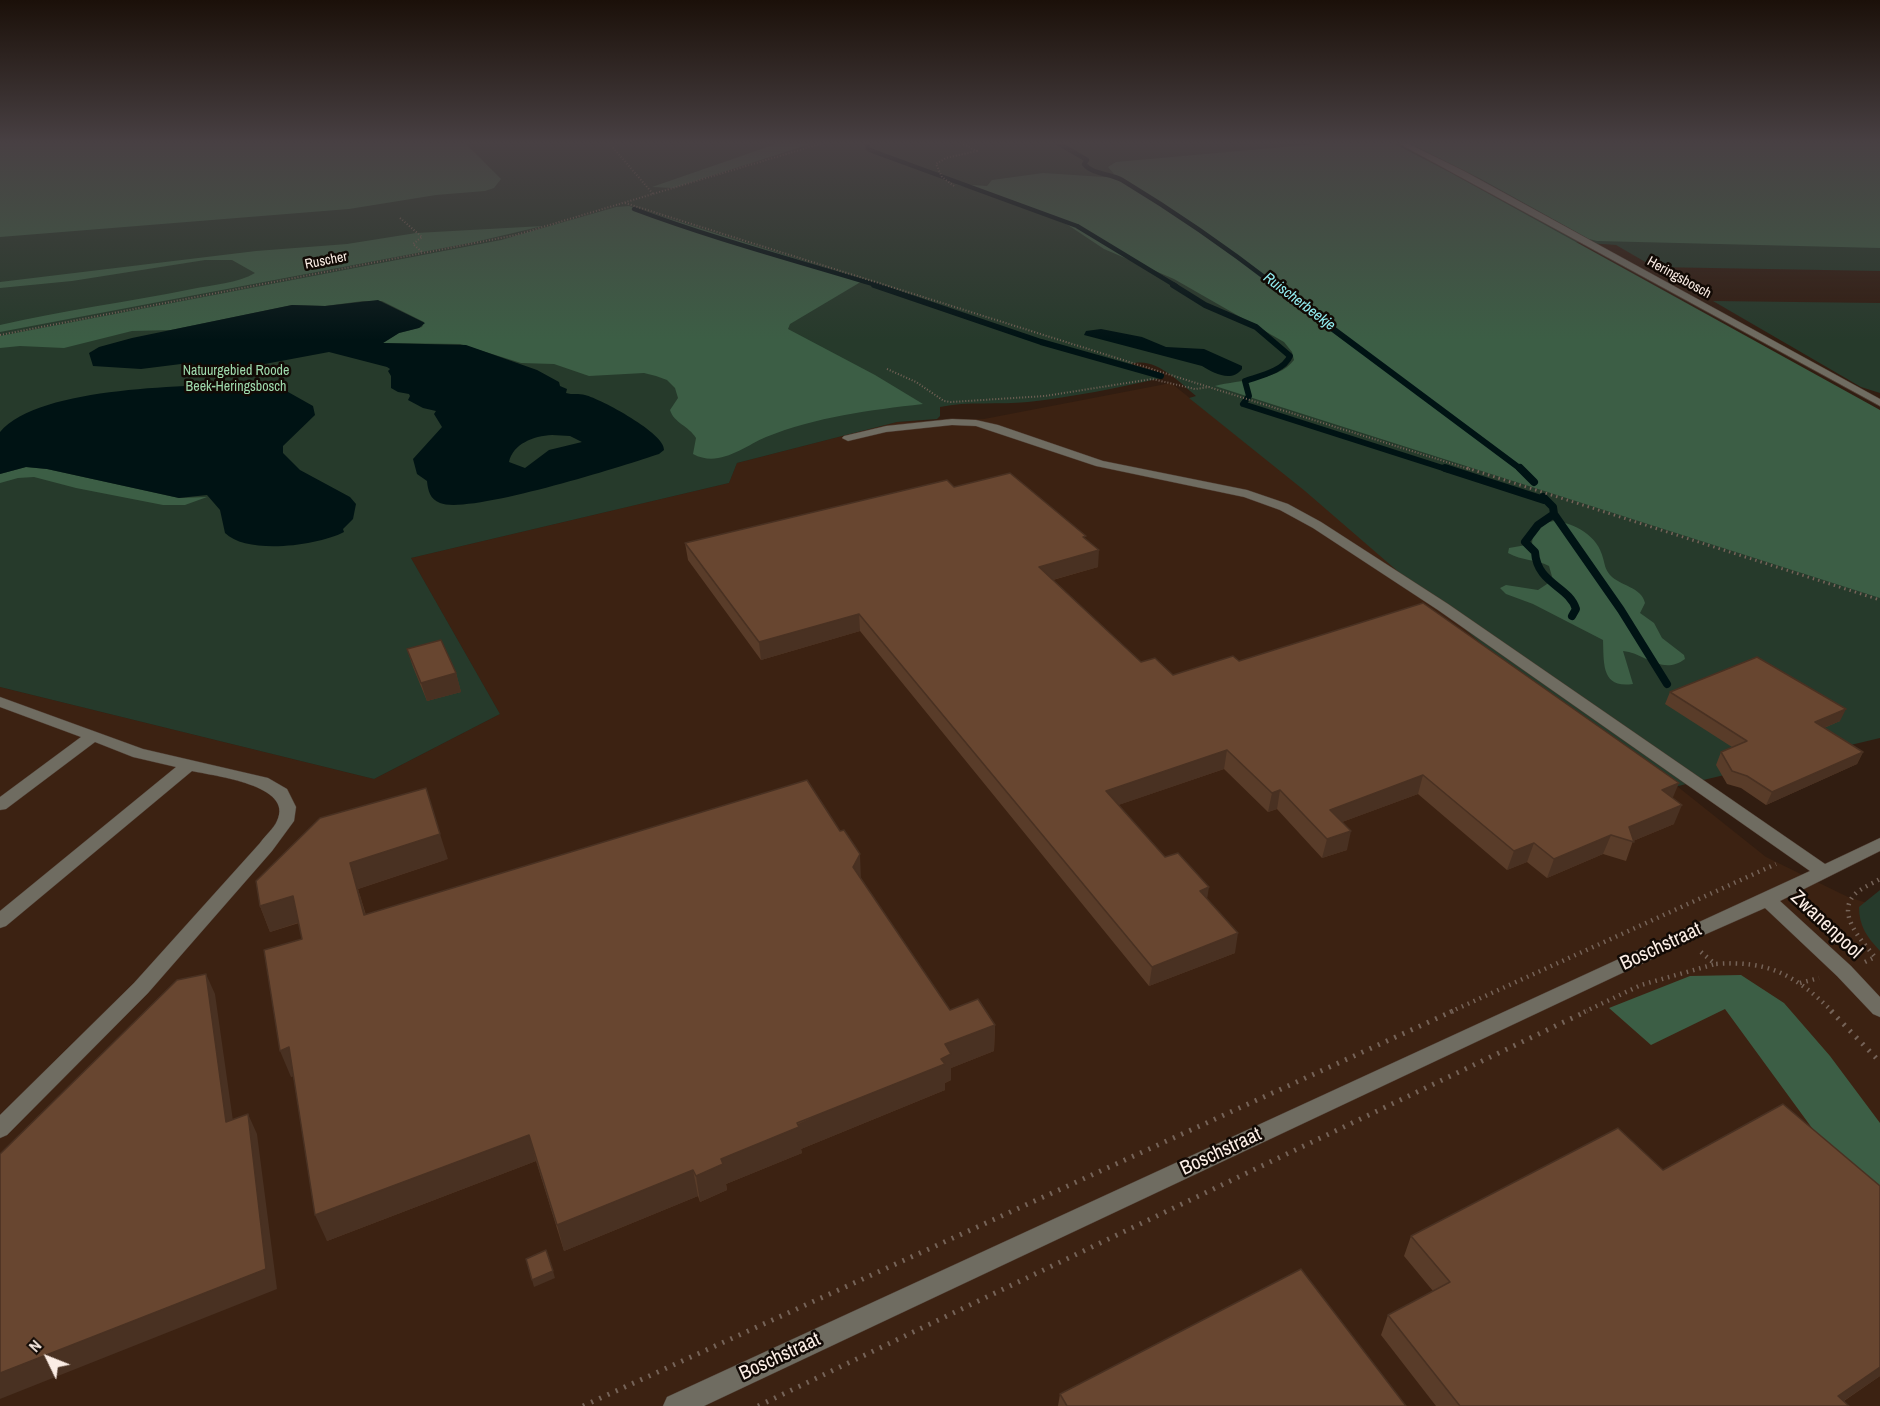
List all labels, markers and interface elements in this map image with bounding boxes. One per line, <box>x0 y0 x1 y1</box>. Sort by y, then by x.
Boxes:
street label: Ruscher <box>303 249 349 273</box>
street label: Heringsbosch <box>1644 253 1714 303</box>
water label: Ruischerbeekje <box>1259 269 1339 335</box>
park label: Natuurgebied Roode Beek-Heringsbosch <box>183 363 289 396</box>
street label: Zwanenpool <box>1785 886 1867 964</box>
street label: Boschstraat <box>1617 918 1705 976</box>
street label: Boschstraat <box>1177 1123 1265 1181</box>
north arrow <box>18 1328 78 1388</box>
street label: Boschstraat <box>736 1328 824 1386</box>
text: N <box>24 1335 46 1357</box>

